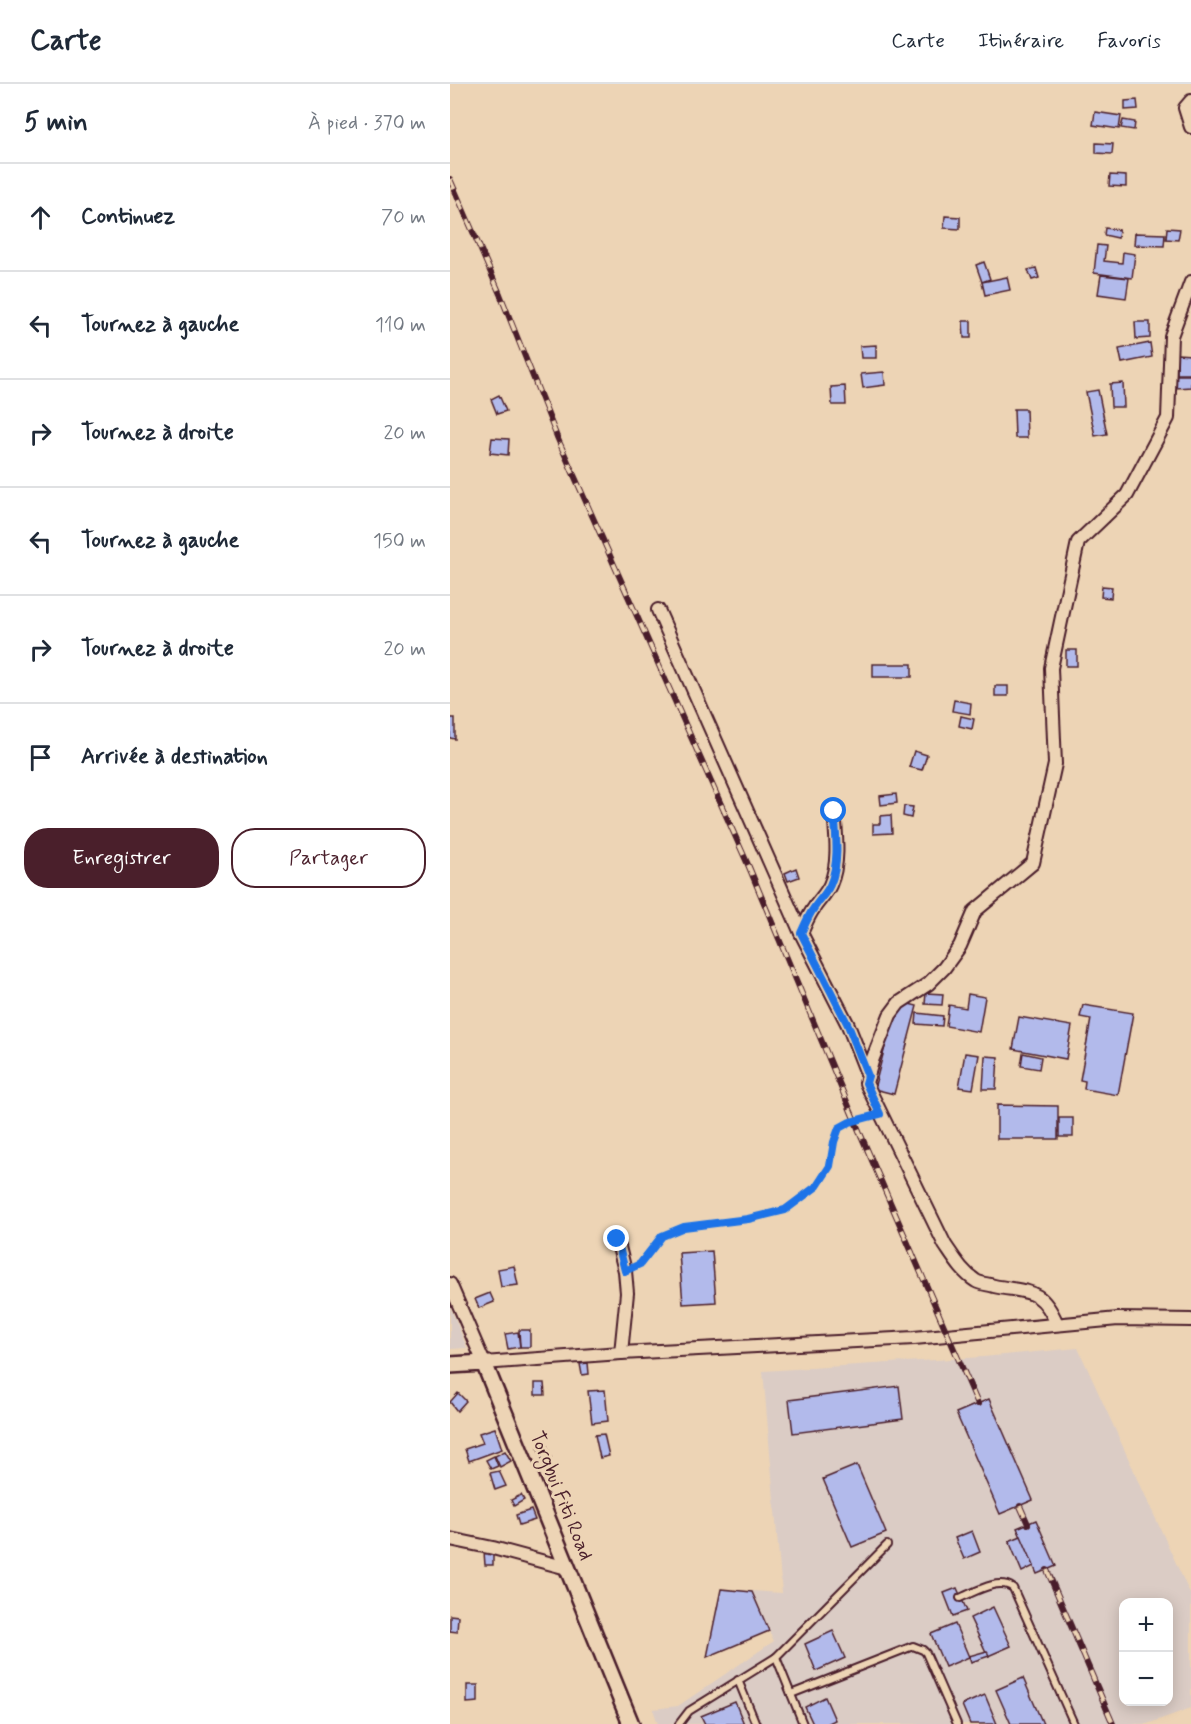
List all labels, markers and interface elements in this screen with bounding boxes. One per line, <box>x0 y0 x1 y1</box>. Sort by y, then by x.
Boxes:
text: Carte <box>30 23 102 60</box>
text: Carte <box>891 27 945 55</box>
text: Itinéraire <box>978 27 1064 55</box>
text: Favoris <box>1097 27 1161 55</box>
text: 5 min <box>24 106 88 140</box>
text: À pied · 370 m <box>308 110 426 137</box>
icon: ahead <box>24 201 57 234</box>
text: Continuez <box>81 203 175 231</box>
text: 70 m <box>381 204 426 231</box>
icon: left <box>24 309 57 342</box>
text: Tournez à gauche <box>81 311 239 339</box>
text: 110 m <box>375 312 426 339</box>
icon: right <box>24 417 57 450</box>
text: Tournez à droite <box>81 419 234 447</box>
text: 20 m <box>383 420 426 447</box>
icon: left <box>24 525 57 558</box>
text: Tournez à gauche <box>81 527 239 555</box>
text: 150 m <box>373 528 426 555</box>
icon: right <box>24 633 57 666</box>
text: Tournez à droite <box>81 635 234 663</box>
text: 20 m <box>383 636 426 663</box>
icon: arrive <box>24 741 57 774</box>
text: Arrivée à destination <box>81 743 268 771</box>
route start <box>820 797 846 823</box>
button: Enregistrer <box>24 828 219 888</box>
button: Partager <box>231 828 426 888</box>
route end <box>603 1225 629 1251</box>
street label: Torgbui Fiti Road <box>522 1427 599 1565</box>
map controls <box>1119 1598 1173 1706</box>
button: + <box>1119 1598 1173 1652</box>
button: − <box>1119 1652 1173 1706</box>

